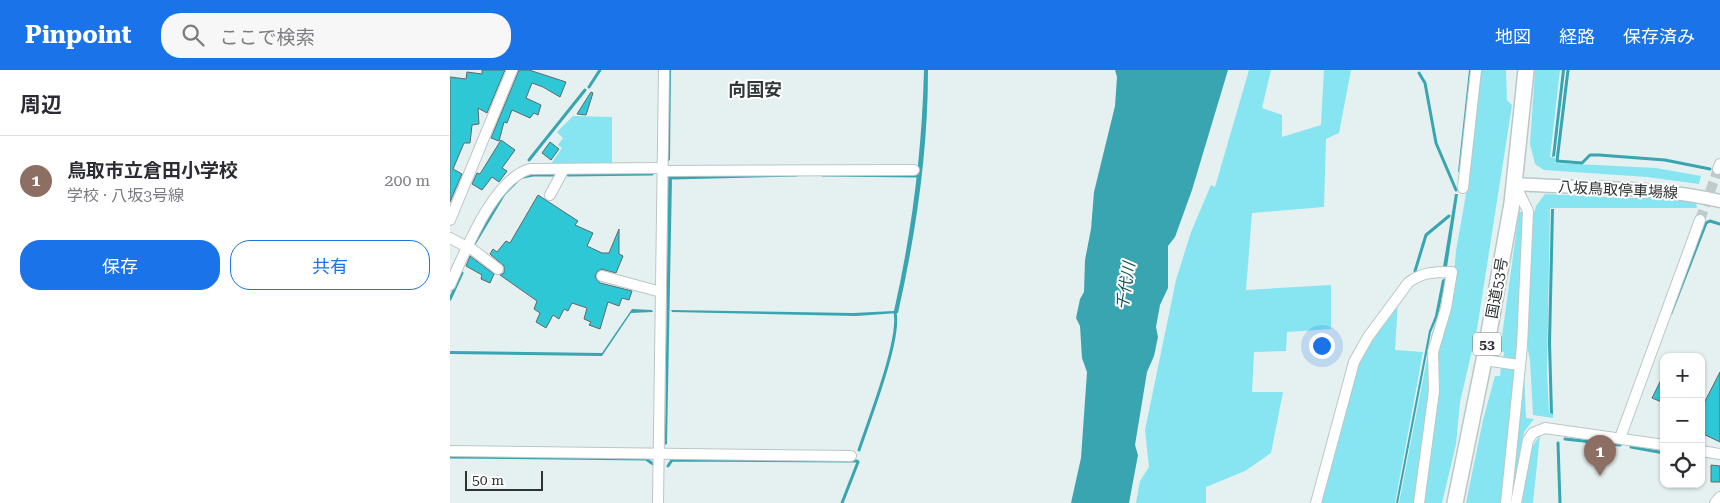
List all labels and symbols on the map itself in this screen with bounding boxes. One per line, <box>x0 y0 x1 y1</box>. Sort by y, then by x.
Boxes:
district label: 向国安 <box>728 79 782 100</box>
street label: 八坂鳥取停車場線 <box>1558 178 1678 202</box>
street label: 国道53号 <box>1483 256 1511 320</box>
water label: 千代川 <box>1112 259 1139 311</box>
road number: 53 <box>1473 332 1501 356</box>
your location <box>1309 333 1335 359</box>
pin: 1 <box>1584 435 1616 476</box>
scale bar <box>465 468 542 491</box>

